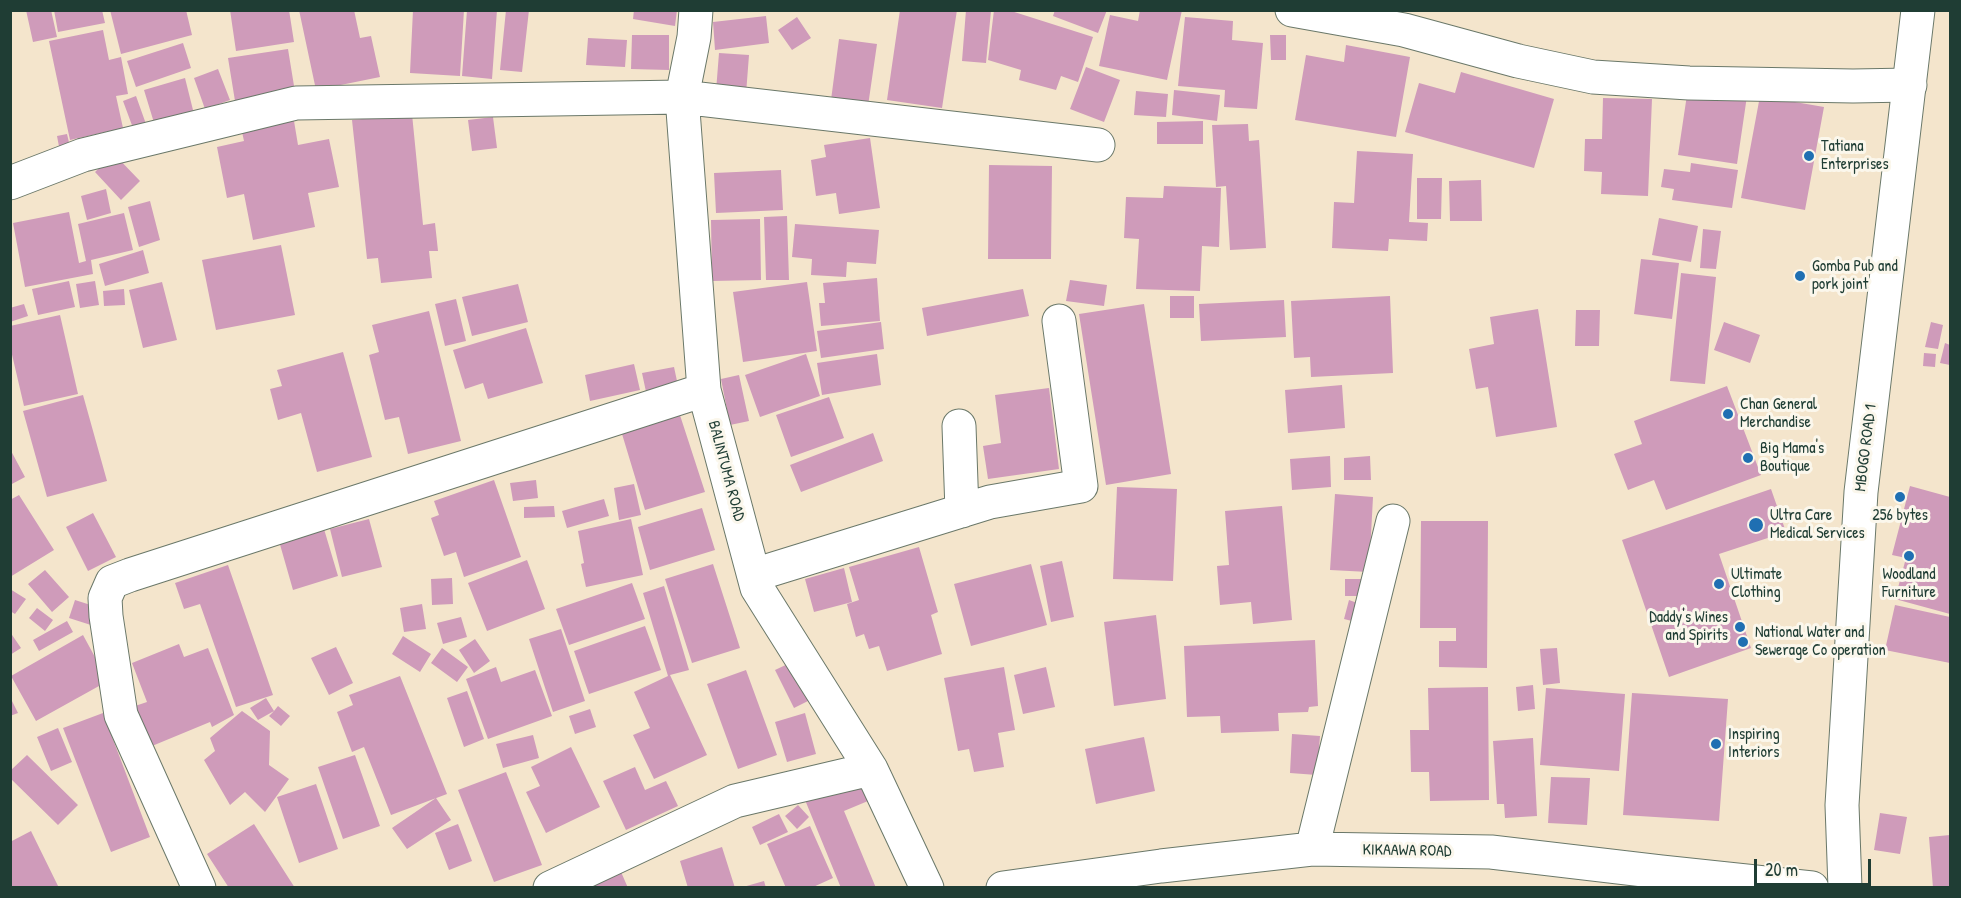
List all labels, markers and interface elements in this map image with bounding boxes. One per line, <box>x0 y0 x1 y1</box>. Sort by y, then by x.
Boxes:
place label: Tatiana Enterprises <box>1821 137 1889 175</box>
marker: Tatiana Enterprises <box>1802 149 1816 163</box>
place label: Gomba Pub and pork joint <box>1812 257 1898 295</box>
marker: Gomba Pub and pork joint <box>1793 269 1807 283</box>
place label: Chan General Merchandise <box>1740 395 1817 433</box>
street label: MBOGO ROAD 1 <box>1851 403 1881 493</box>
marker: Chan General Merchandise <box>1721 407 1735 421</box>
street label: BALINTUMA ROAD <box>703 419 749 523</box>
place label: Big Mama's Boutique <box>1760 439 1824 477</box>
marker: Big Mama's Boutique <box>1741 451 1755 465</box>
marker: 256 bytes <box>1893 490 1907 504</box>
place label: Ultra Care Medical Services <box>1770 506 1865 544</box>
place label: 256 bytes <box>1872 506 1928 526</box>
marker: Ultra Care Medical Services <box>1747 516 1765 534</box>
marker: Woodland Furniture <box>1902 549 1916 563</box>
place label: Ultimate Clothing <box>1731 565 1782 603</box>
place label: Woodland Furniture <box>1882 565 1936 603</box>
marker: Ultimate Clothing <box>1712 577 1726 591</box>
place label: Daddy's Wines and Spirits <box>1649 608 1728 646</box>
marker: Daddy's Wines and Spirits <box>1733 620 1747 634</box>
place label: National Water and Sewerage Co operation <box>1755 623 1886 661</box>
marker: National Water and Sewerage Co operation <box>1736 635 1750 649</box>
place label: Inspiring Interiors <box>1728 725 1780 763</box>
marker: Inspiring Interiors <box>1709 737 1723 751</box>
street label: KIKAAWA ROAD <box>1362 841 1452 861</box>
scale bar <box>1757 847 1874 885</box>
text: 20 m <box>1765 857 1798 882</box>

